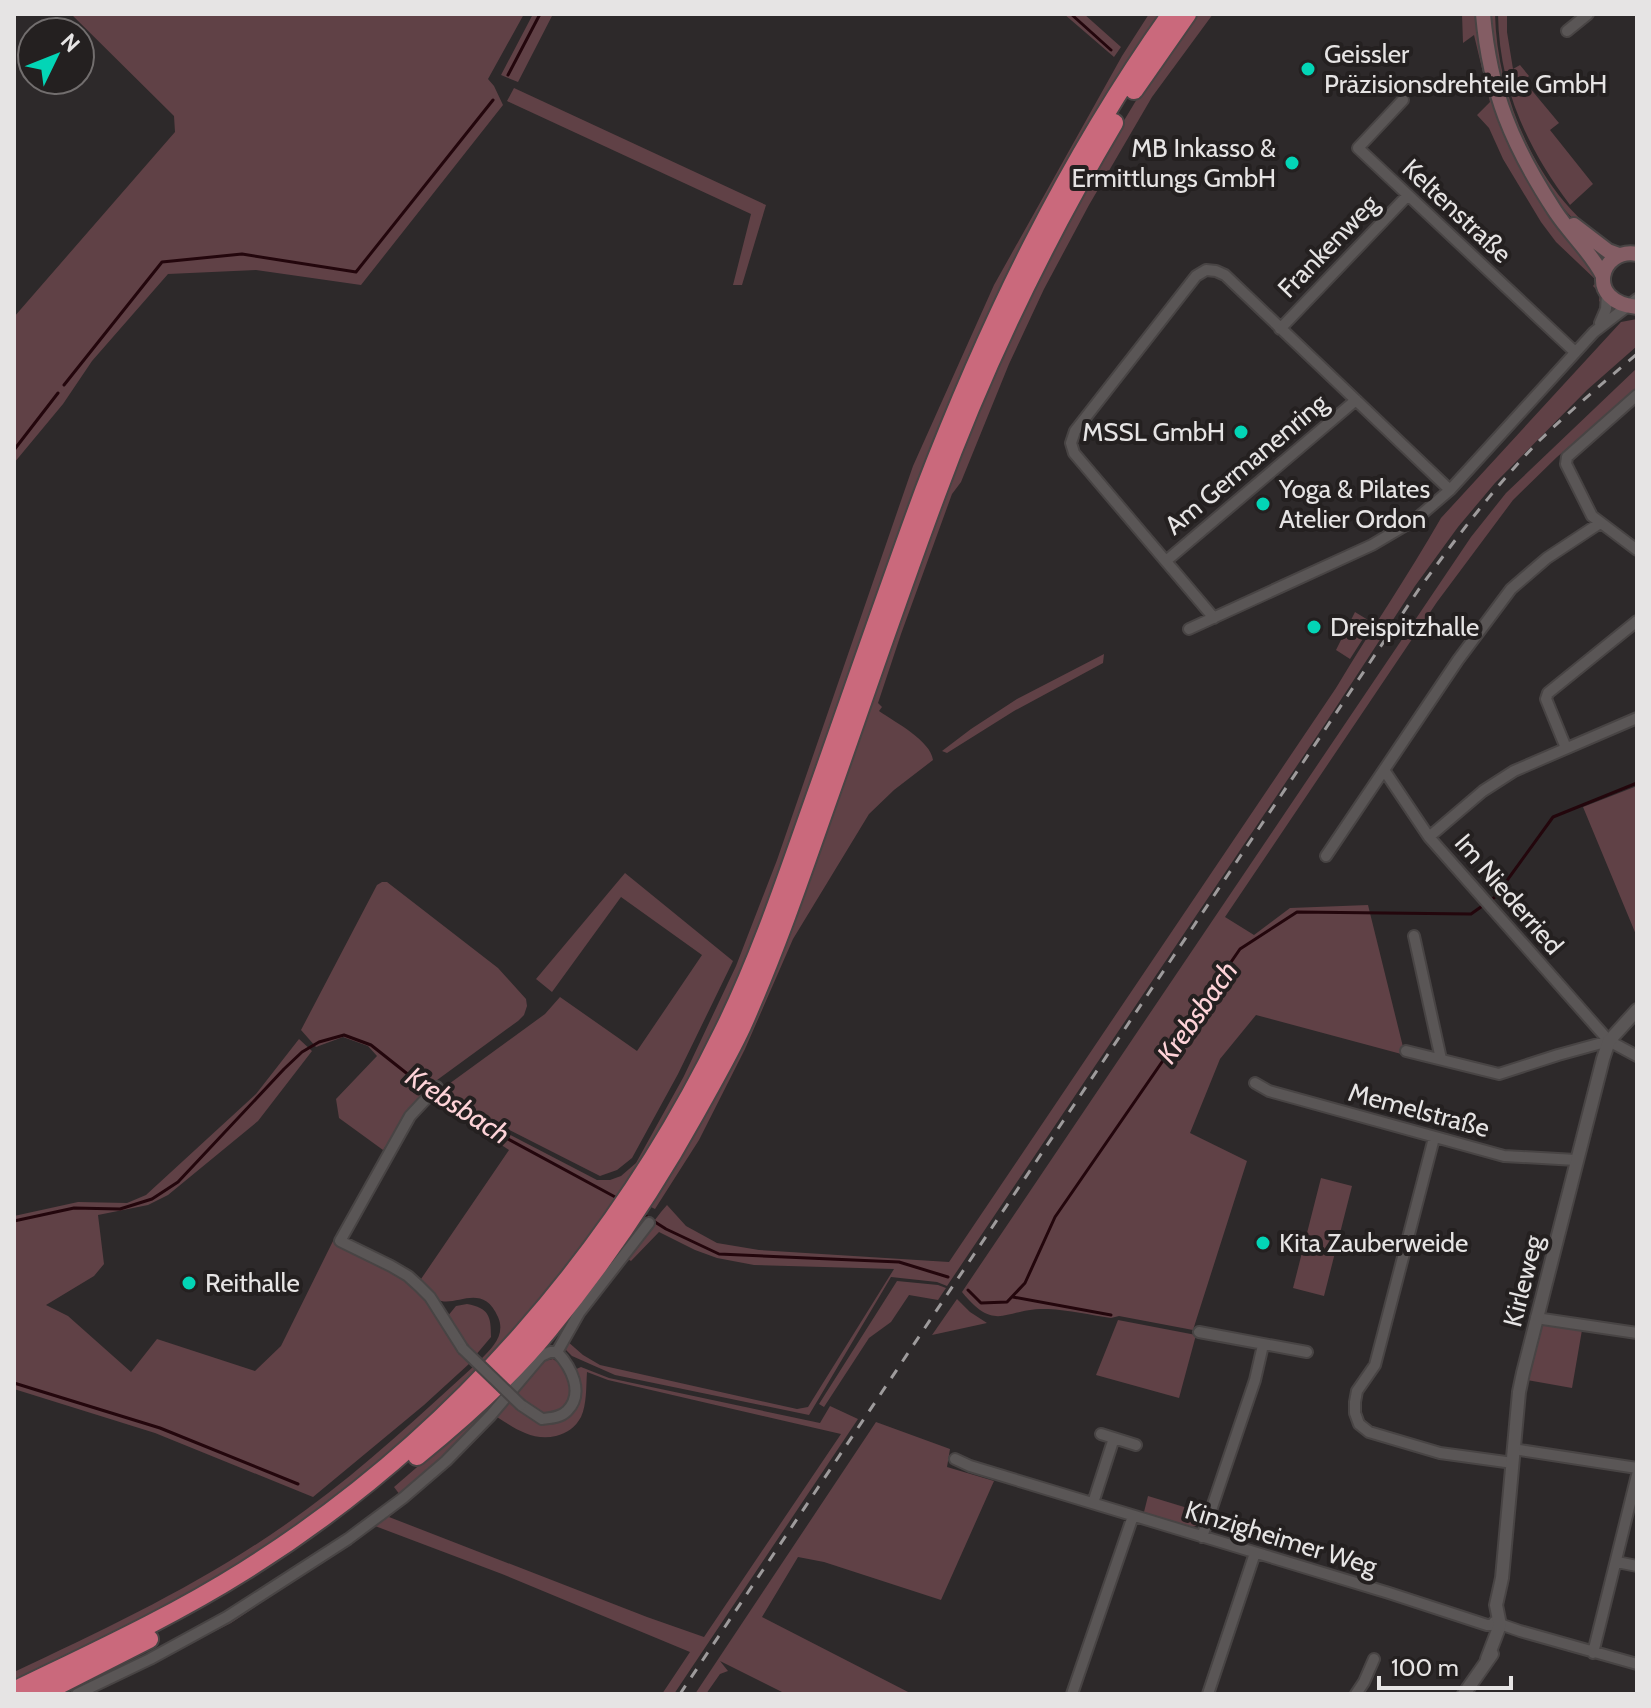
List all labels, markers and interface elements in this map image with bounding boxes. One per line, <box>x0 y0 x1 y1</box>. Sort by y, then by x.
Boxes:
north arrow <box>16 16 96 96</box>
text: N <box>55 28 85 58</box>
place label: Geissler Präzisionsdrehteile GmbH <box>1324 38 1607 100</box>
marker: Geissler Präzisionsdrehteile GmbH <box>1299 60 1317 78</box>
place label: MB Inkasso & Ermittlungs GmbH <box>1072 132 1276 194</box>
street label: Keltenstraße <box>1396 152 1518 270</box>
marker: MB Inkasso & Ermittlungs GmbH <box>1283 154 1301 172</box>
street label: Frankenweg <box>1271 187 1386 304</box>
street label: Am Germanenring <box>1158 386 1335 541</box>
place label: MSSL GmbH <box>1082 416 1225 448</box>
marker: MSSL GmbH <box>1232 423 1250 441</box>
place label: Yoga & Pilates Atelier Ordon <box>1278 473 1430 535</box>
marker: Yoga & Pilates Atelier Ordon <box>1254 495 1272 513</box>
place label: Dreispitzhalle <box>1330 611 1479 643</box>
marker: Dreispitzhalle <box>1305 618 1323 636</box>
street label: Im Niederried <box>1448 827 1570 961</box>
water label: Krebsbach <box>1149 954 1245 1070</box>
water label: Krebsbach <box>400 1059 516 1151</box>
street label: Memelstraße <box>1345 1076 1493 1144</box>
place label: Kita Zauberweide <box>1279 1227 1468 1259</box>
street label: Kirleweg <box>1496 1231 1550 1330</box>
marker: Kita Zauberweide <box>1254 1234 1272 1252</box>
place label: Reithalle <box>205 1267 300 1299</box>
marker: Reithalle <box>180 1274 198 1292</box>
street label: Kinzigheimer Weg <box>1181 1494 1382 1583</box>
scale bar <box>1379 1640 1511 1690</box>
text: 100 m <box>1391 1653 1459 1682</box>

